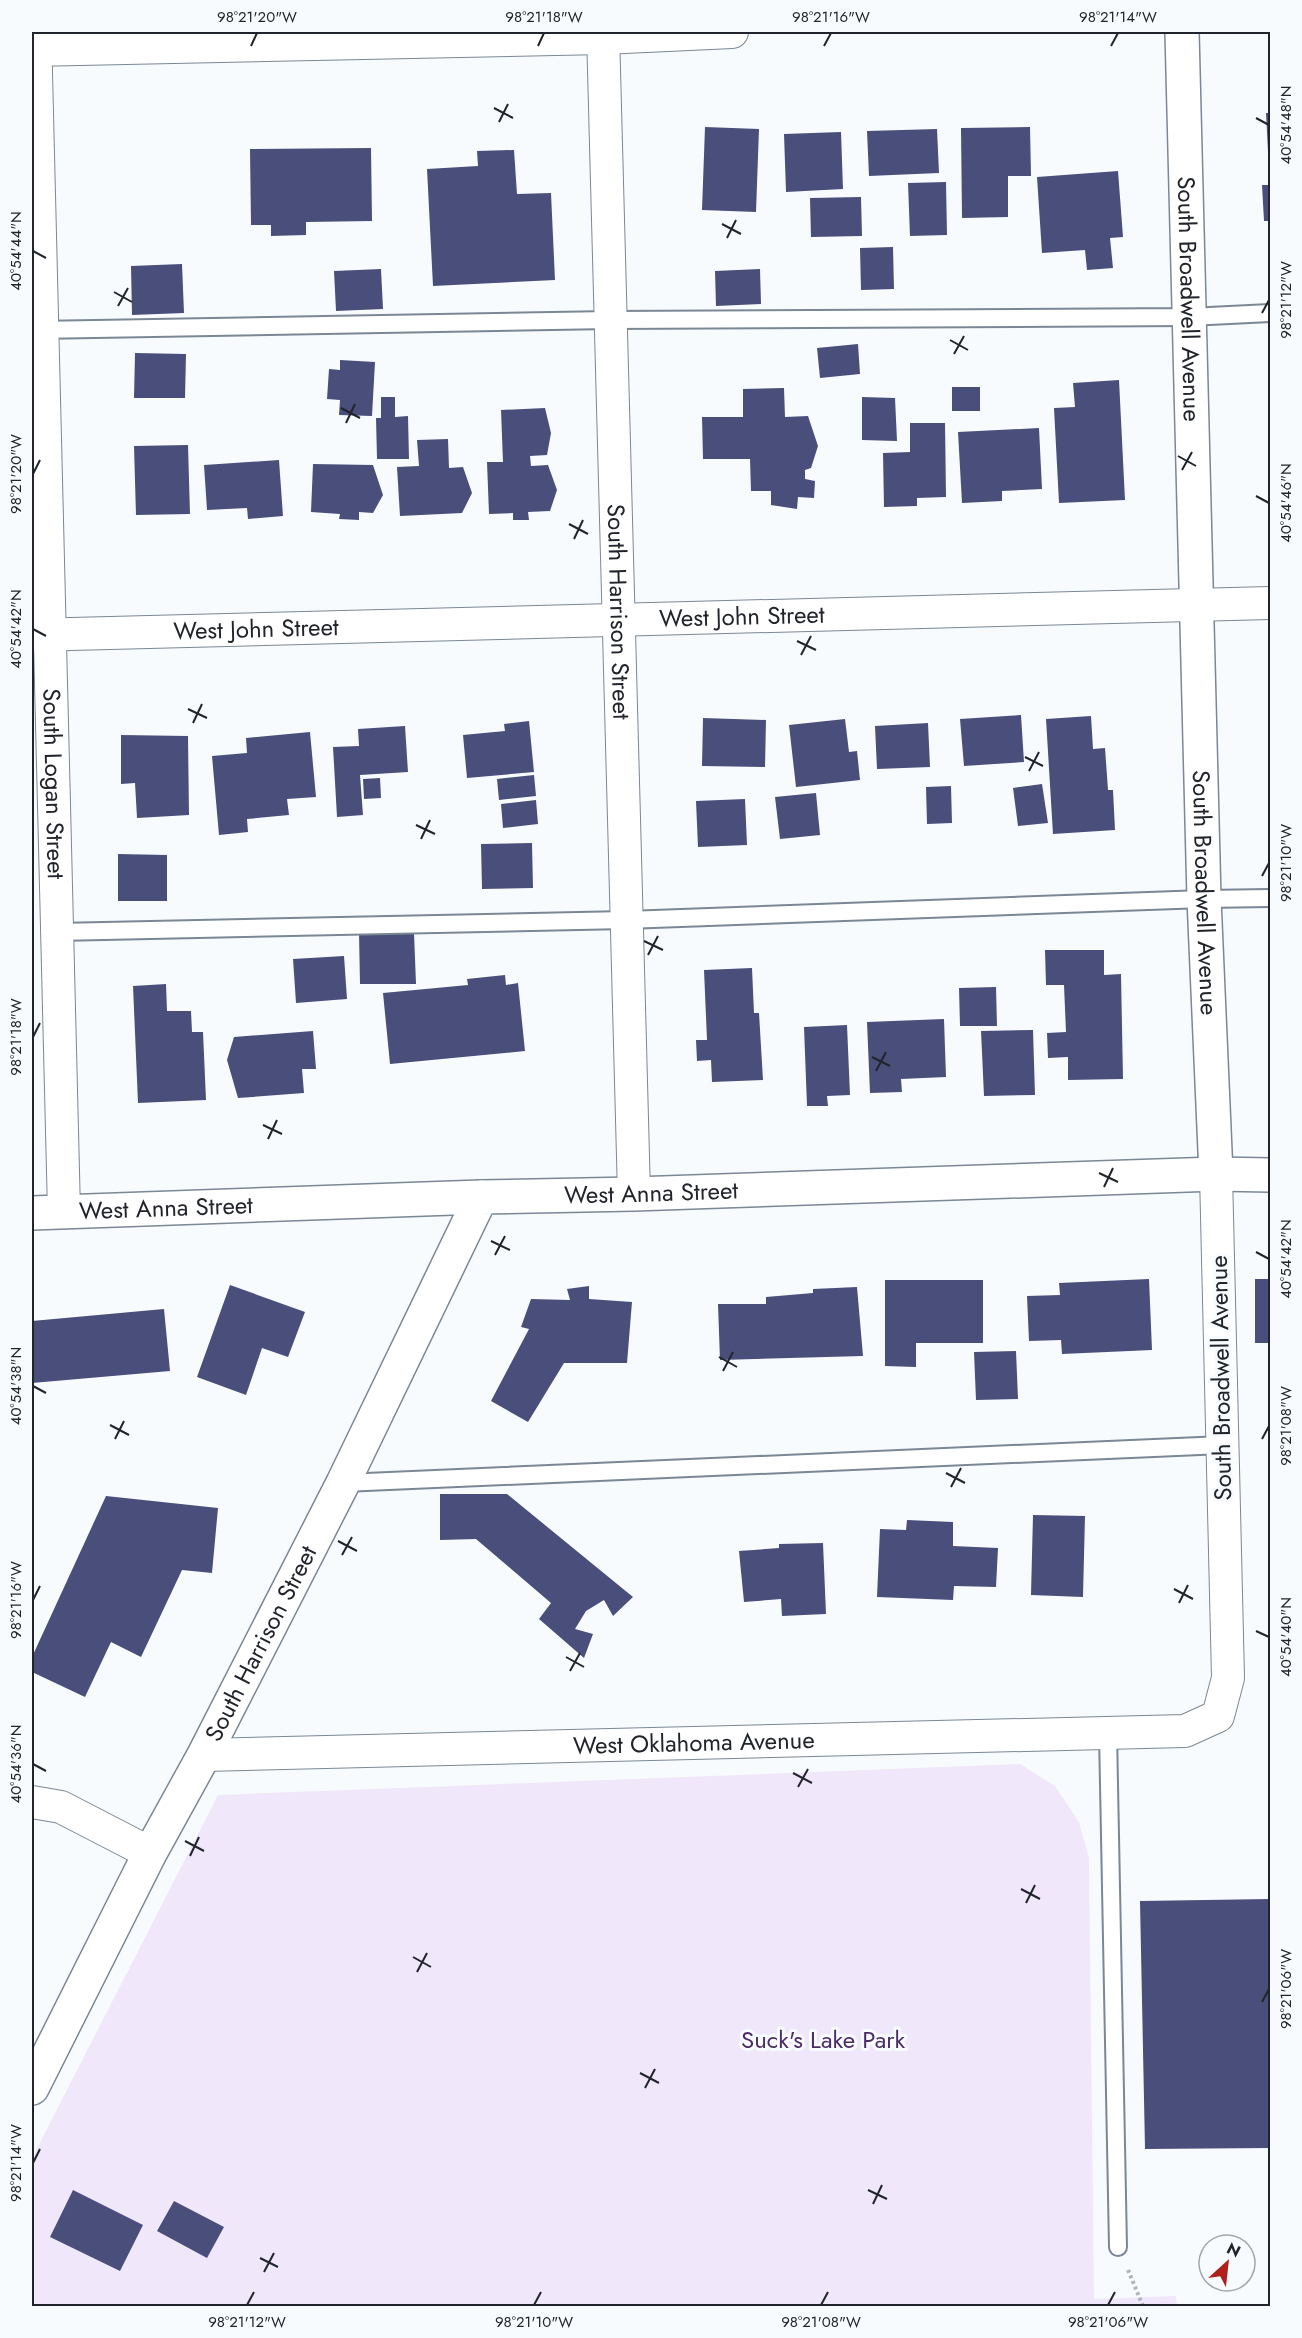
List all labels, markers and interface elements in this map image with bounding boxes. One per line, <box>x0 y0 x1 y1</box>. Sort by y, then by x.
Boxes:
text: 98°21'20"W <box>217 6 297 28</box>
text: 98°21'18"W <box>505 6 583 28</box>
text: 98°21'16"W <box>792 6 870 28</box>
text: 98°21'14"W <box>1079 6 1157 28</box>
text: 40°54'48"N <box>1275 86 1297 164</box>
street label: South Broadwell Avenue <box>1169 176 1210 422</box>
text: 40°54'44"N <box>5 211 27 291</box>
text: 98°21'12"W <box>1275 261 1297 339</box>
text: 98°21'20"W <box>5 434 27 514</box>
text: 40°54'46"N <box>1275 463 1297 543</box>
street label: South Harrison Street <box>599 503 639 720</box>
text: 40°54'42"N <box>5 589 27 669</box>
street label: West John Street <box>659 597 825 636</box>
street label: West John Street <box>173 609 339 648</box>
street label: South Logan Street <box>34 688 74 880</box>
street label: South Broadwell Avenue <box>1184 770 1227 1016</box>
text: 98°21'10"W <box>1275 824 1297 902</box>
text: 98°21'18"W <box>5 998 27 1076</box>
street label: West Anna Street <box>564 1172 739 1212</box>
street label: West Anna Street <box>78 1187 254 1228</box>
text: 40°54'42"N <box>1275 1219 1297 1299</box>
street label: South Broadwell Avenue <box>1201 1255 1240 1501</box>
text: 40°54'38"N <box>5 1347 27 1425</box>
text: 98°21'08"W <box>1275 1386 1297 1466</box>
street label: South Harrison Street <box>196 1539 325 1747</box>
text: 98°21'16"W <box>5 1561 27 1639</box>
text: 40°54'40"N <box>1275 1597 1297 1677</box>
street label: West Oklahoma Avenue <box>573 1722 815 1763</box>
text: 40°54'36"N <box>5 1725 27 1803</box>
text: 98°21'06"W <box>1275 1949 1297 2029</box>
park label: Suck's Lake Park <box>741 2022 905 2057</box>
text: 98°21'14"W <box>5 2124 27 2202</box>
north arrow <box>1197 2233 1257 2293</box>
text: N <box>1223 2237 1244 2263</box>
text: 98°21'12"W <box>208 2311 286 2333</box>
text: 98°21'10"W <box>495 2311 573 2333</box>
text: 98°21'08"W <box>781 2311 861 2333</box>
text: 98°21'06"W <box>1068 2311 1148 2333</box>

